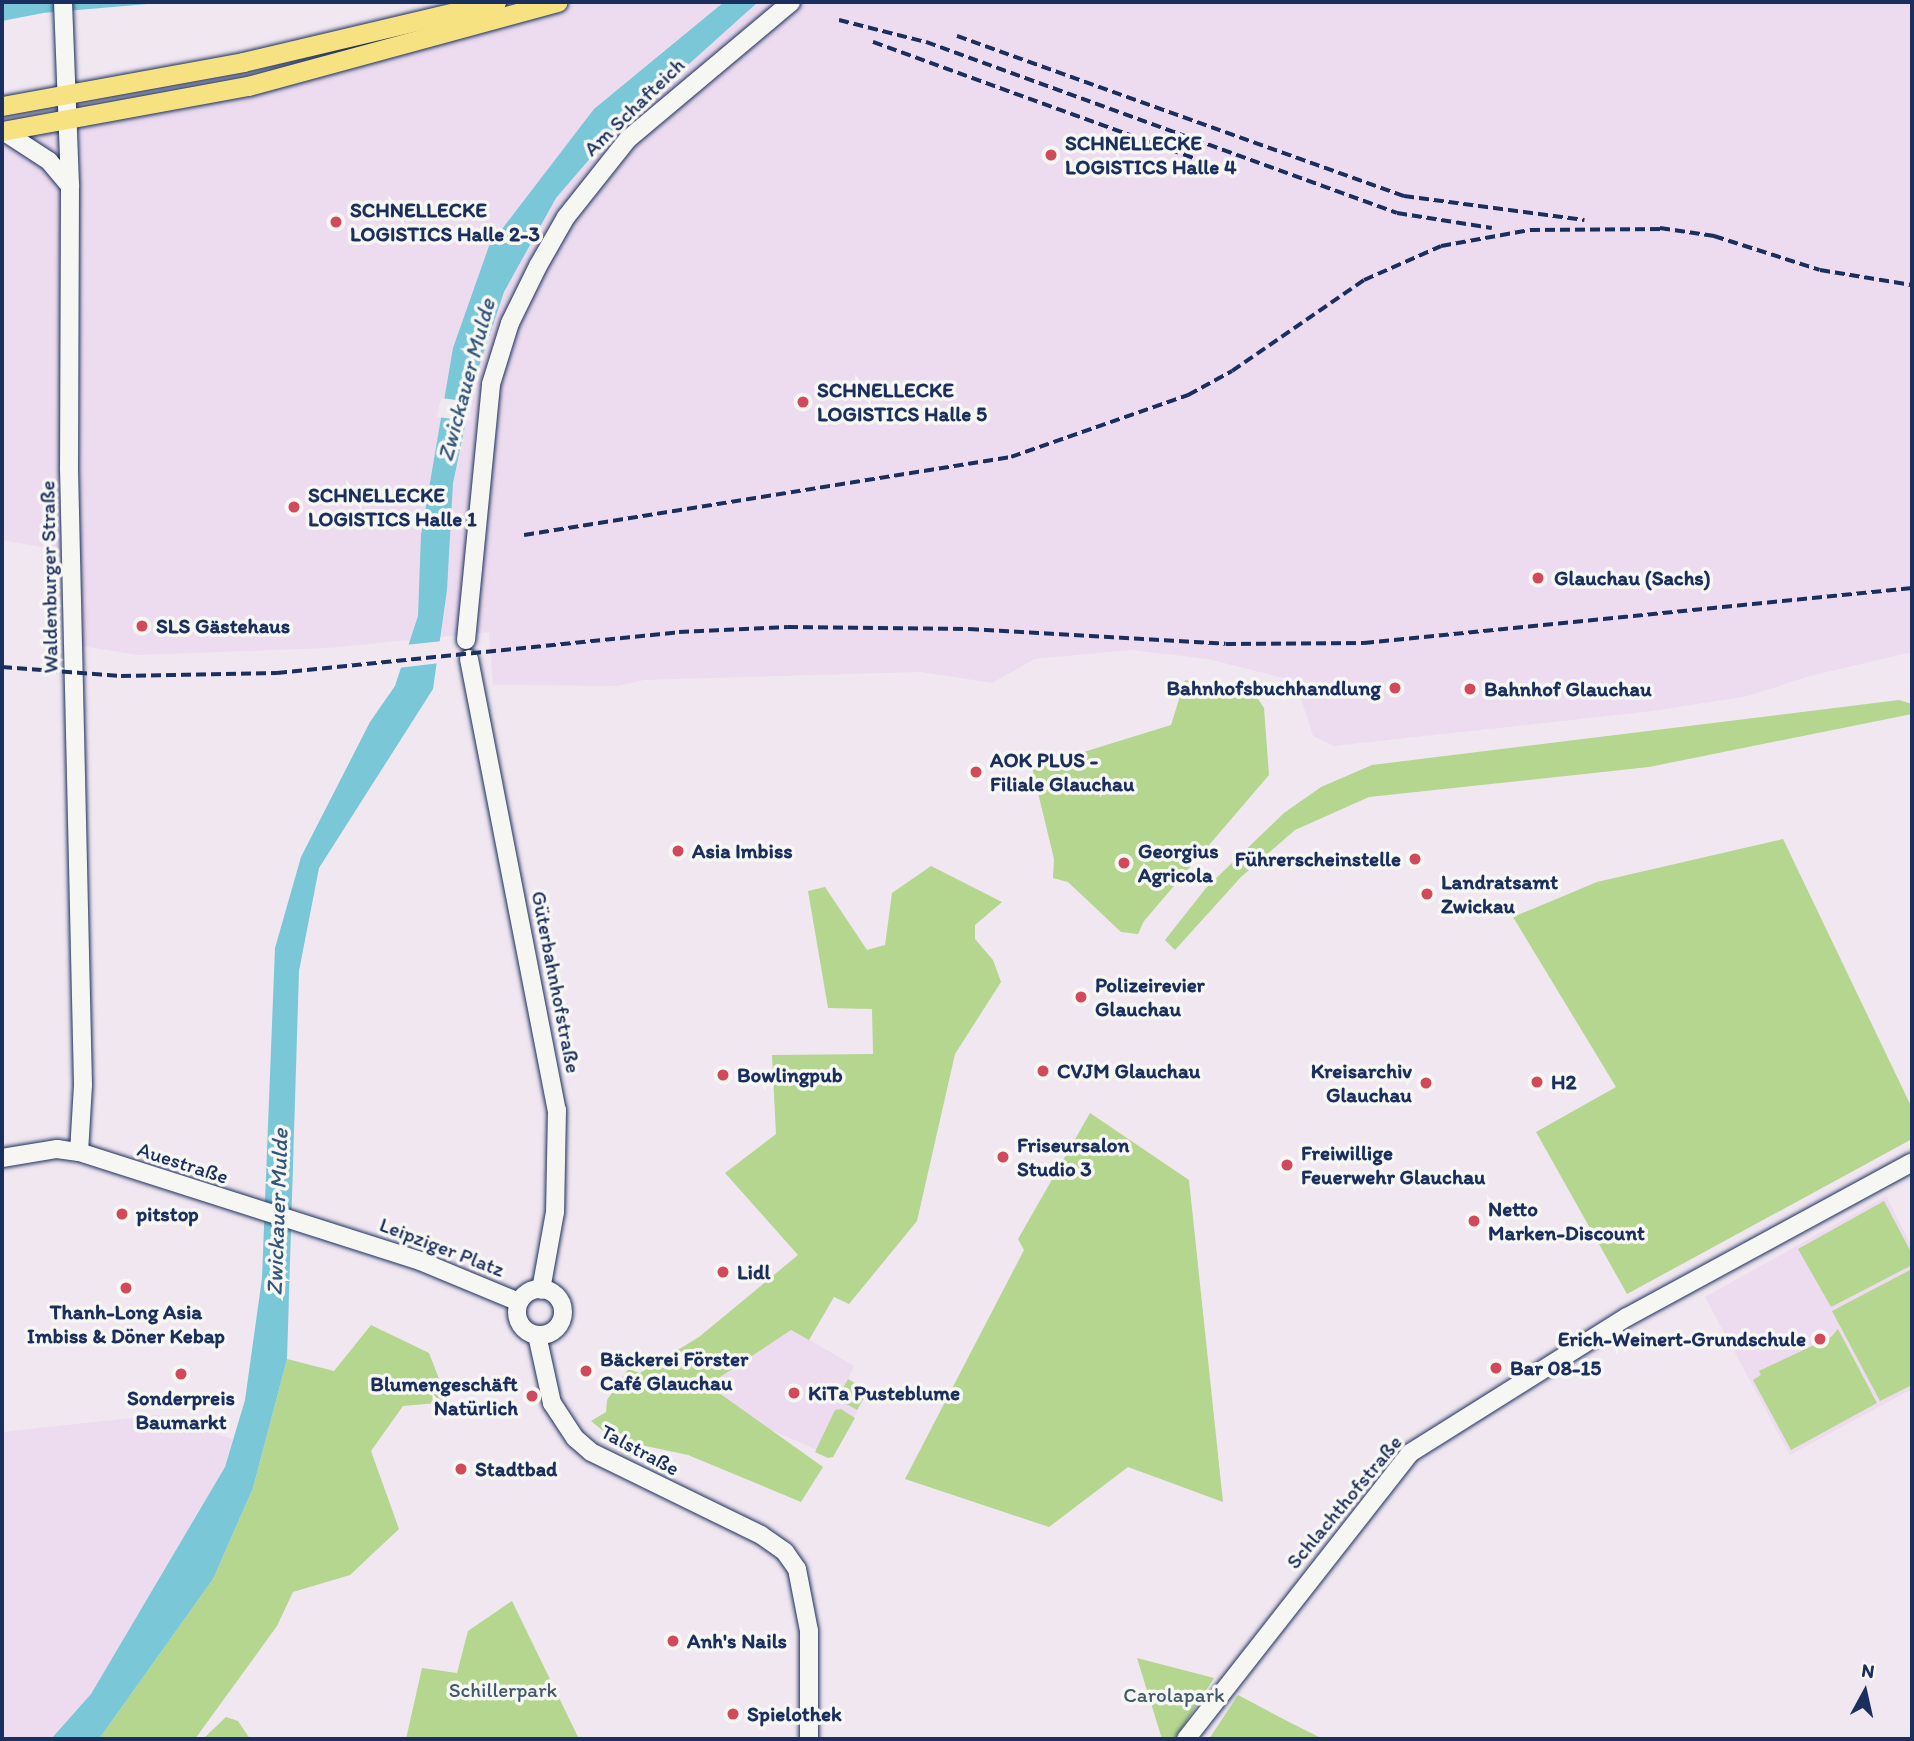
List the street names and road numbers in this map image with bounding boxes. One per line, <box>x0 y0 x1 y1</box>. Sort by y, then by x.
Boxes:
street label: Am Schafteich <box>578 52 690 162</box>
street label: Waldenburger Straße <box>35 480 63 674</box>
street label: Güterbahnhofstraße <box>526 889 586 1075</box>
street label: Auestraße <box>134 1136 232 1190</box>
street label: Leipziger Platz <box>376 1212 508 1282</box>
street label: Talstraße <box>596 1419 684 1481</box>
street label: Schlachthofstraße <box>1281 1430 1407 1574</box>

